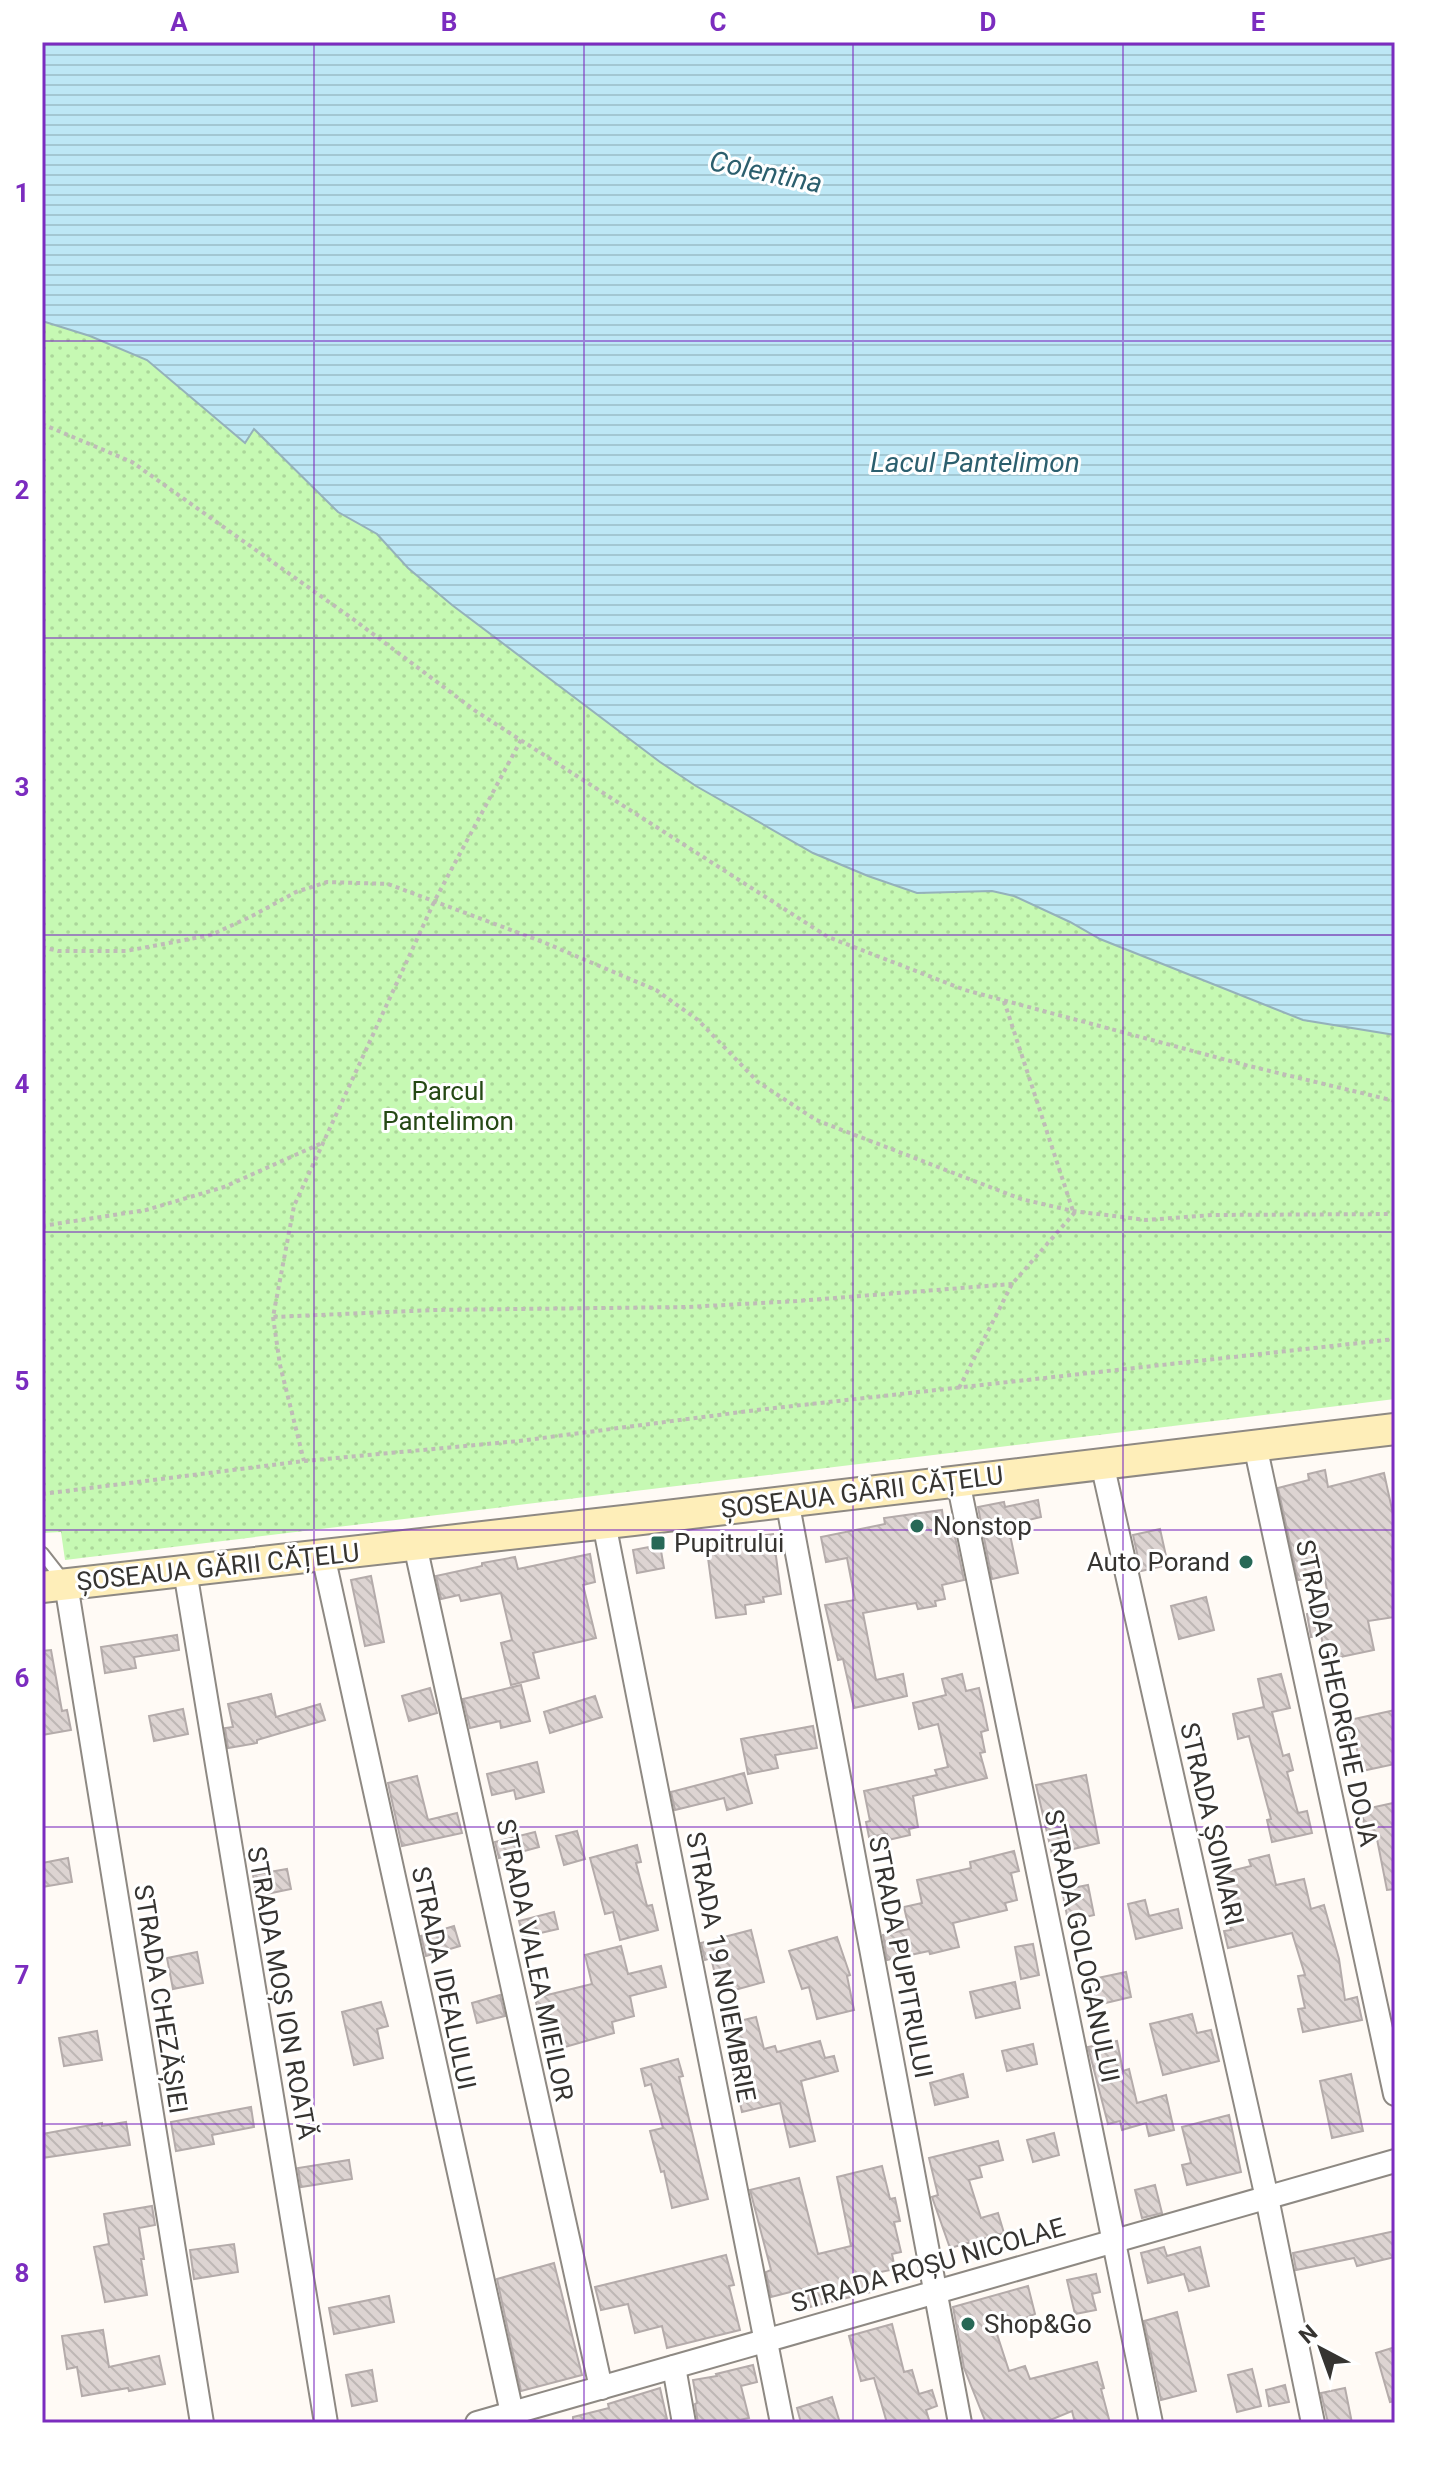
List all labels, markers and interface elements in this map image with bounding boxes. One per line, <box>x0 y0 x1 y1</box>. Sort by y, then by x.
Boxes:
text: A <box>170 7 188 37</box>
text: B <box>441 7 457 37</box>
text: C <box>709 7 727 37</box>
text: D <box>980 7 996 37</box>
text: E <box>1251 7 1266 37</box>
water label: Colentina <box>707 144 825 200</box>
text: 1 <box>15 178 29 208</box>
water label: Lacul Pantelimon <box>870 446 1080 479</box>
text: 2 <box>15 475 29 505</box>
text: 3 <box>15 772 29 802</box>
text: 4 <box>15 1069 30 1099</box>
park label: Parcul Pantelimon <box>382 1076 514 1136</box>
text: 5 <box>15 1366 29 1396</box>
street label: ȘOSEAUA GĂRII CĂȚELU <box>719 1460 1005 1525</box>
place label: Nonstop <box>933 1511 1032 1541</box>
marker: Nonstop <box>908 1517 926 1535</box>
place label: Pupitrului <box>674 1528 784 1558</box>
marker: Pupitrului <box>649 1534 667 1552</box>
street label: ȘOSEAUA GĂRII CĂȚELU <box>75 1537 361 1598</box>
street label: STRADA GHEORGHE DOJA <box>1290 1537 1384 1849</box>
place label: Auto Porand <box>1087 1547 1230 1577</box>
marker: Auto Porand <box>1237 1553 1255 1571</box>
text: 6 <box>15 1663 30 1693</box>
street label: STRADA ȘOIMARI <box>1173 1720 1250 1929</box>
street label: STRADA GOLOGANULUI <box>1038 1807 1126 2085</box>
street label: STRADA VALEA MIEILOR <box>490 1816 580 2104</box>
street label: STRADA 19 NOIEMBRIE <box>680 1829 762 2105</box>
street label: STRADA PUPITRULUI <box>863 1833 939 2081</box>
street label: STRADA MOȘ ION ROATĂ <box>240 1844 323 2142</box>
street label: STRADA IDEALULUI <box>406 1864 482 2092</box>
street label: STRADA CHEZĂȘIEI <box>127 1882 194 2116</box>
text: 7 <box>15 1960 29 1990</box>
street label: STRADA ROȘU NICOLAE <box>788 2212 1069 2319</box>
text: 8 <box>15 2258 29 2288</box>
place label: Shop&Go <box>984 2309 1092 2339</box>
north arrow <box>1281 2309 1361 2389</box>
marker: Shop&Go <box>959 2315 977 2333</box>
text: N <box>1294 2320 1322 2349</box>

